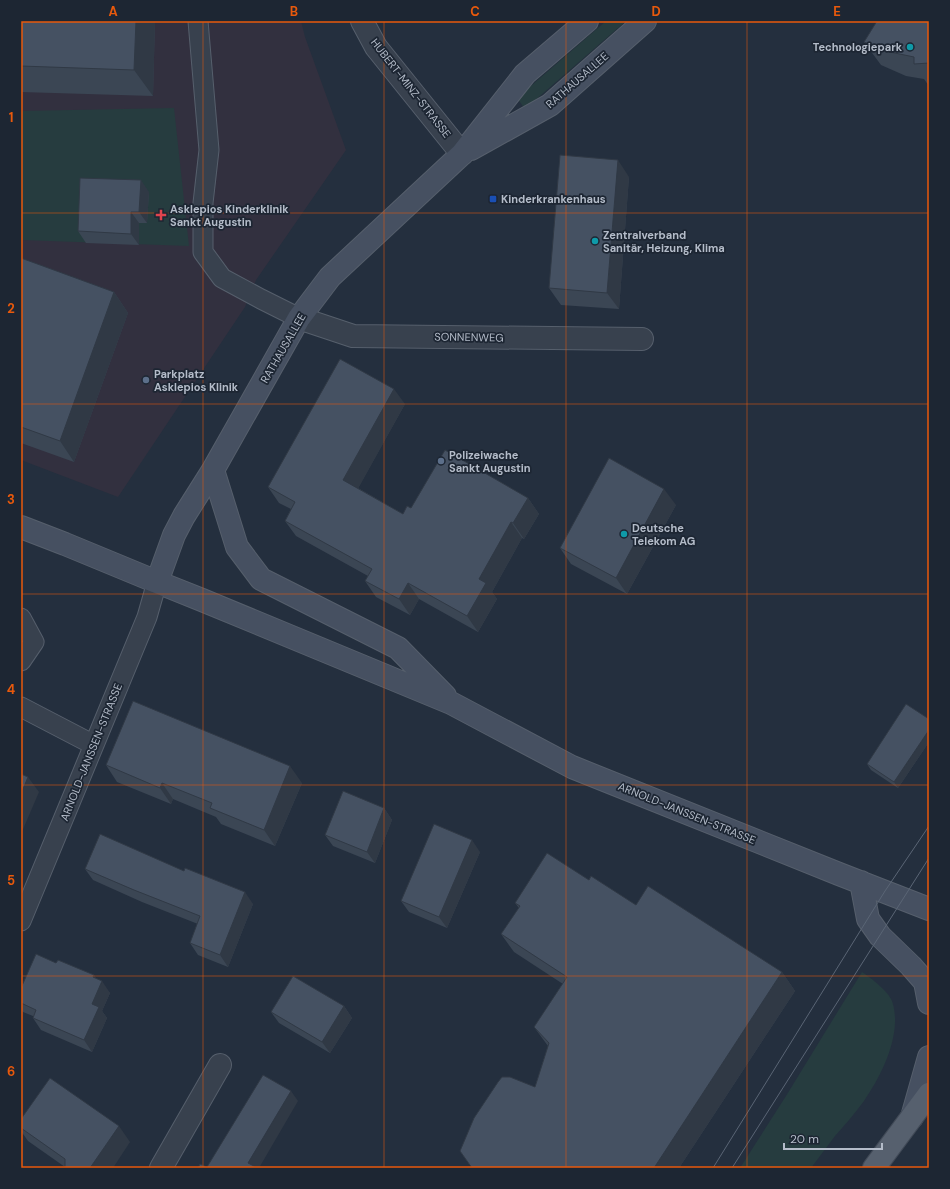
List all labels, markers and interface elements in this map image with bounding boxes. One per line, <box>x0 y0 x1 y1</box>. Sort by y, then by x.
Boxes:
text: A <box>108 3 118 20</box>
text: B <box>290 3 298 20</box>
text: C <box>470 3 480 20</box>
text: D <box>651 3 661 20</box>
text: E <box>833 3 841 20</box>
street label: HUBERT-MINZ-STRASSE <box>368 36 454 140</box>
place label: Technologiepark <box>813 40 903 54</box>
marker: Technologiepark <box>905 42 915 52</box>
street label: RATHAUSALLEE <box>543 49 611 111</box>
text: 1 <box>9 109 13 126</box>
place label: Kinderkrankenhaus <box>501 192 606 206</box>
marker: Kinderkrankenhaus <box>488 194 498 204</box>
place label: Asklepios Kinderklinik Sankt Augustin <box>170 202 289 229</box>
marker: Asklepios Kinderklinik Sankt Augustin <box>155 209 167 221</box>
place label: Zentralverband Sanitär, Heizung, Klima <box>603 228 725 255</box>
marker: Zentralverband Sanitär, Heizung, Klima <box>590 236 600 246</box>
text: 2 <box>7 300 15 317</box>
street label: RATHAUSALLEE <box>257 310 309 386</box>
street label: SONNENWEG <box>434 329 504 345</box>
place label: Parkplatz Asklepios Klinik <box>154 367 239 394</box>
marker: Parkplatz Asklepios Klinik <box>141 375 151 385</box>
place label: Polizeiwache Sankt Augustin <box>449 448 531 475</box>
marker: Polizeiwache Sankt Augustin <box>436 456 446 466</box>
text: 3 <box>7 491 15 508</box>
place label: Deutsche Telekom AG <box>632 521 695 548</box>
marker: Deutsche Telekom AG <box>619 529 629 539</box>
text: 4 <box>7 681 15 698</box>
street label: ARNOLD-JANSSEN-STRASSE <box>57 681 125 823</box>
street label: ARNOLD-JANSSEN-STRASSE <box>616 779 758 847</box>
text: 5 <box>7 872 15 889</box>
text: 6 <box>7 1063 15 1080</box>
scale bar <box>784 1125 882 1151</box>
text: 20 m <box>790 1131 819 1147</box>

